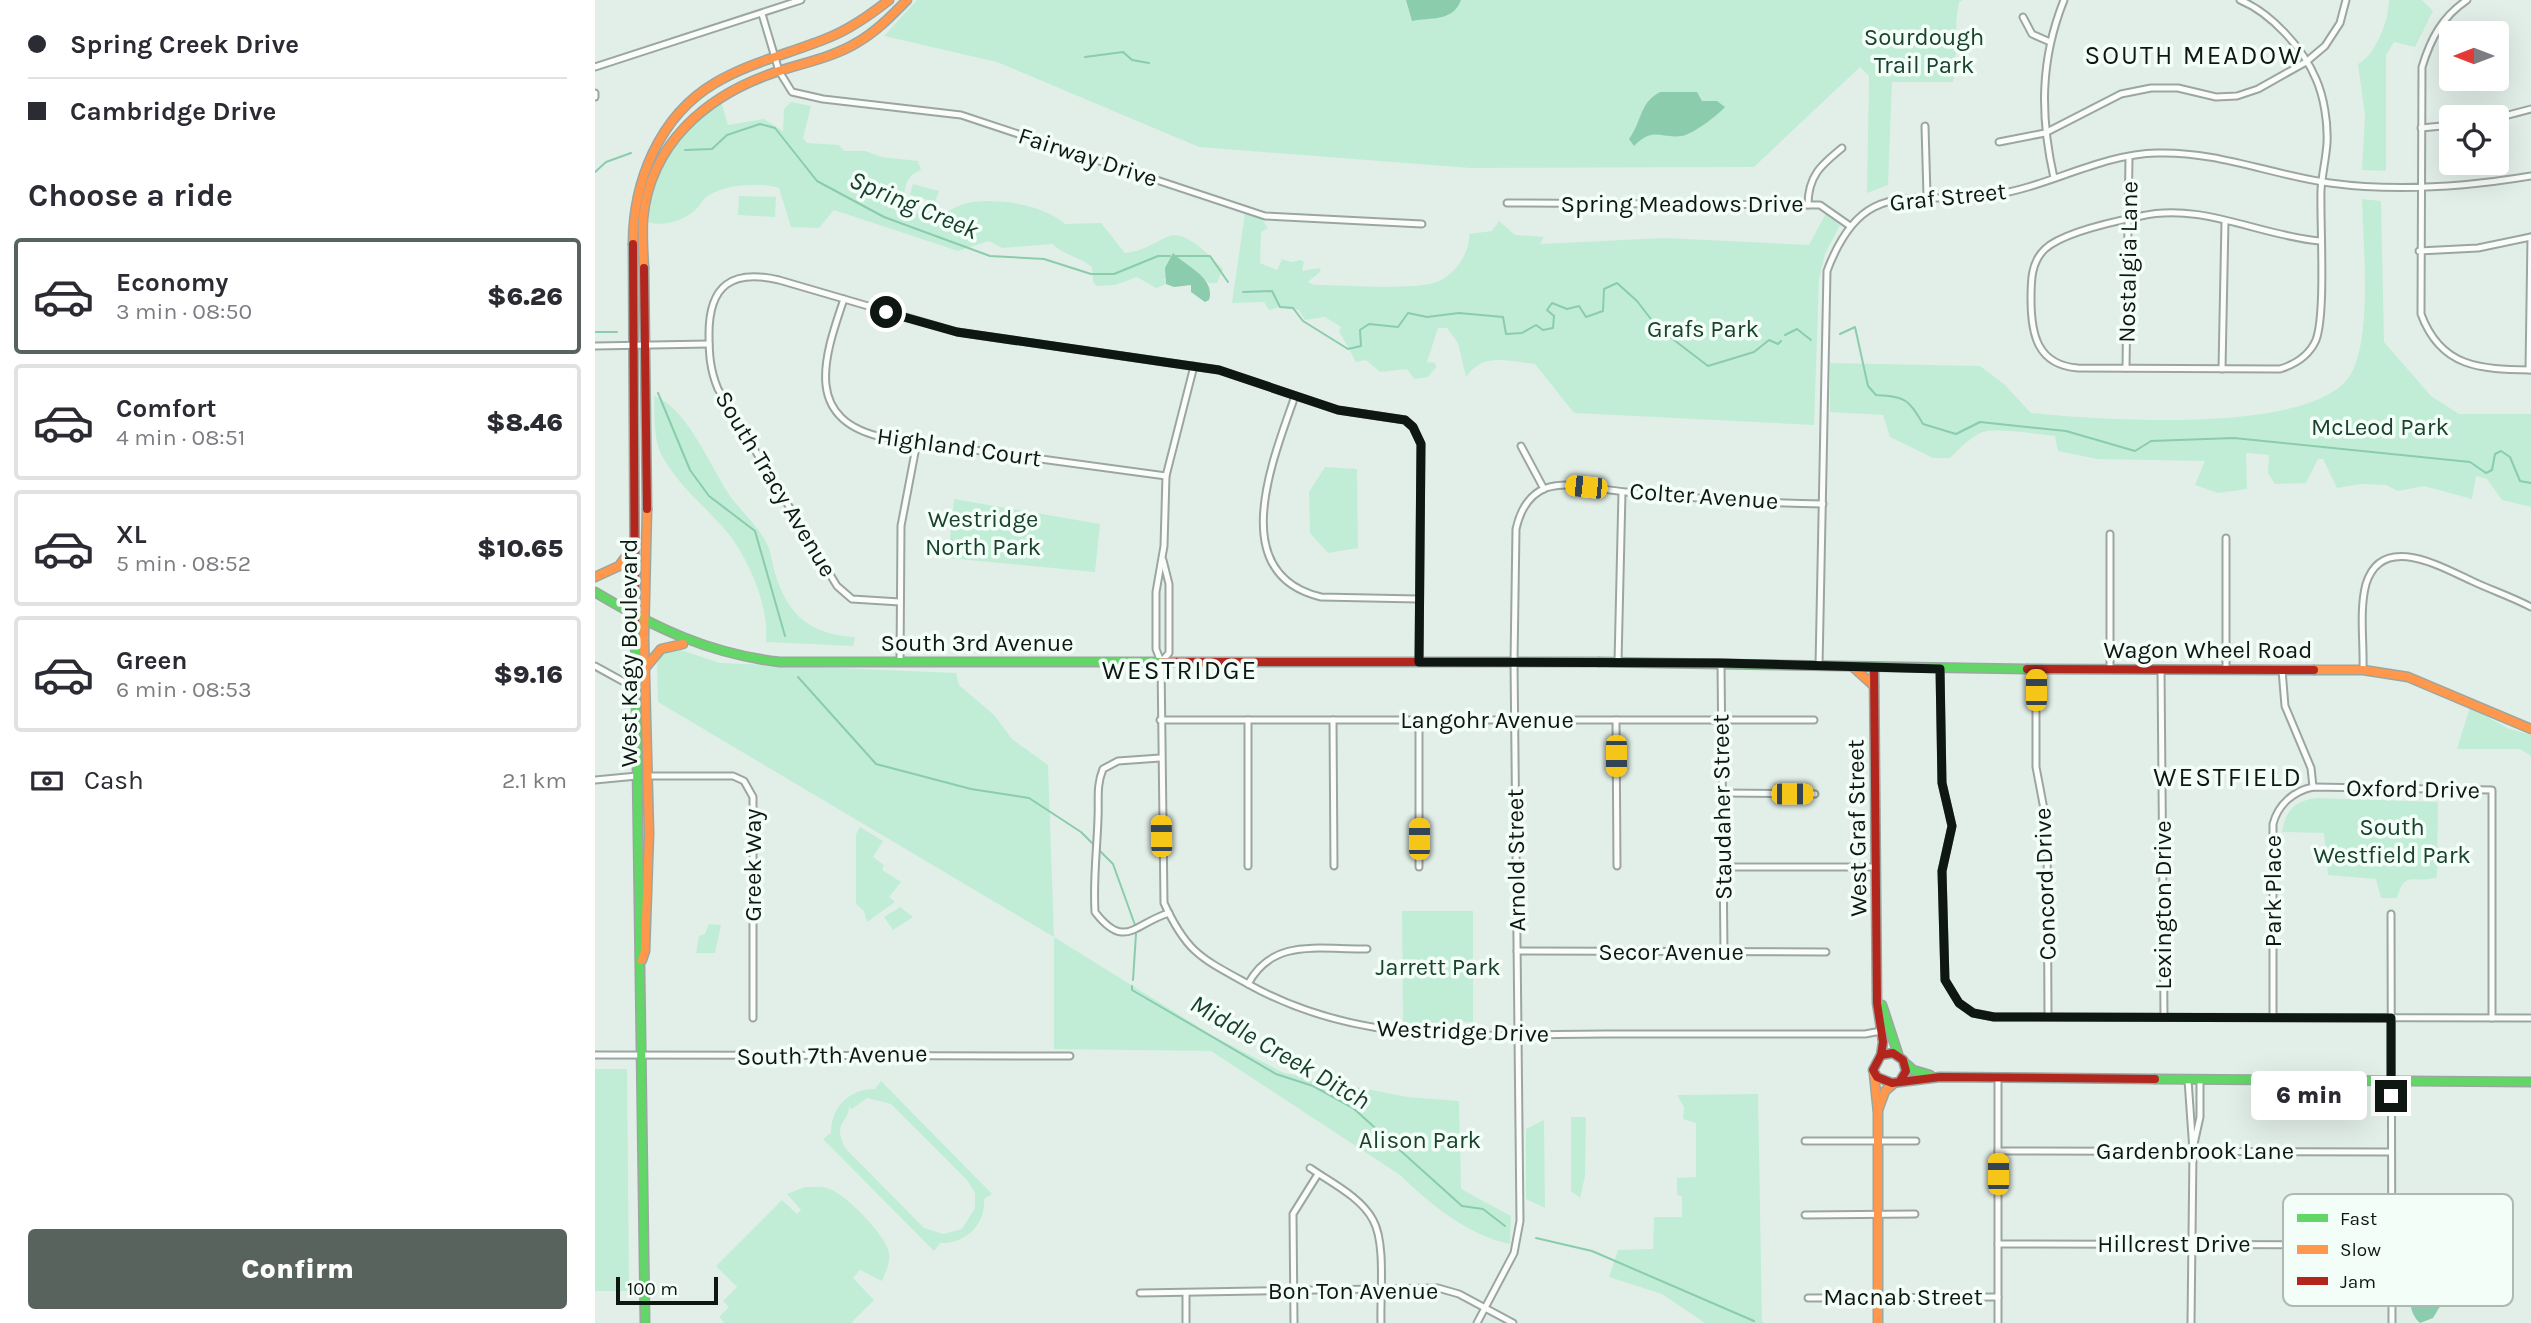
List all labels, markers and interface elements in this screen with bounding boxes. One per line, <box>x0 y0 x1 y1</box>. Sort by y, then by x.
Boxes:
north arrow <box>2439 21 2509 91</box>
map controls <box>2439 21 2509 175</box>
park label: Sourdough Trail Park <box>1864 23 1984 79</box>
text: Spring Creek Drive <box>70 29 299 60</box>
district label: SOUTH MEADOW <box>2085 40 2303 71</box>
text: Cambridge Drive <box>70 96 276 127</box>
button: locate <box>2439 105 2509 175</box>
street label: Fairway Drive <box>1015 121 1161 193</box>
water label: Spring Creek <box>845 164 984 246</box>
text: Choose a ride <box>28 177 233 214</box>
street label: Graf Street <box>1888 177 2008 217</box>
street label: Nostalgia Lane <box>2113 181 2143 343</box>
street label: Spring Meadows Drive <box>1560 190 1804 218</box>
icon: car <box>32 265 95 328</box>
text: Economy <box>116 267 228 298</box>
text: $6.26 <box>487 281 563 312</box>
route start <box>870 296 902 328</box>
text: 3 min · 08:50 <box>116 298 252 325</box>
park label: Grafs Park <box>1647 315 1759 343</box>
street label: South Tracy Avenue <box>709 386 843 582</box>
icon: car <box>32 391 95 454</box>
text: Comfort <box>116 393 217 424</box>
text: $8.46 <box>486 407 563 438</box>
park label: McLeod Park <box>2311 413 2449 441</box>
street label: Highland Court <box>875 422 1043 472</box>
text: 4 min · 08:51 <box>116 424 245 451</box>
car <box>1565 474 1608 500</box>
street label: Colter Avenue <box>1629 477 1779 515</box>
park label: Westridge North Park <box>925 505 1041 561</box>
icon: car <box>32 517 95 580</box>
text: XL <box>116 519 147 550</box>
text: $10.65 <box>477 533 563 564</box>
street label: West Kagy Boulevard <box>615 539 643 767</box>
text: 5 min · 08:52 <box>116 550 251 577</box>
street label: South 3rd Avenue <box>880 629 1074 657</box>
street label: Wagon Wheel Road <box>2103 636 2313 664</box>
icon: car <box>32 643 95 706</box>
text: Green <box>116 645 188 676</box>
district label: WESTRIDGE <box>1102 655 1258 686</box>
text: $9.16 <box>494 659 563 690</box>
car <box>2026 669 2047 711</box>
text: 6 min · 08:53 <box>116 676 252 703</box>
street label: Langohr Avenue <box>1400 706 1574 734</box>
street label: Staudaher Street <box>1706 714 1738 900</box>
car <box>1606 735 1627 777</box>
street label: West Graf Street <box>1841 739 1873 917</box>
icon: cash <box>28 762 66 800</box>
district label: WESTFIELD <box>2153 762 2303 793</box>
text: Cash <box>84 765 144 796</box>
text: 2.1 km <box>502 767 567 794</box>
street label: Oxford Drive <box>2346 774 2480 804</box>
car <box>1772 784 1814 805</box>
street label: Arnold Street <box>1501 788 1531 932</box>
street label: Concord Drive <box>2028 807 2062 961</box>
street label: Greek Way <box>739 808 767 922</box>
park label: South Westfield Park <box>2313 813 2471 869</box>
car <box>1151 815 1172 857</box>
car <box>1409 818 1430 860</box>
street label: Lexington Drive <box>2149 820 2177 990</box>
street label: Park Place <box>2259 835 2287 947</box>
street label: Secor Avenue <box>1598 938 1744 966</box>
park label: Jarrett Park <box>1375 953 1501 981</box>
water label: Middle Creek Ditch <box>1185 988 1375 1116</box>
street label: Westridge Drive <box>1376 1014 1550 1048</box>
street label: South 7th Avenue <box>736 1039 928 1071</box>
callout: 6 min <box>2251 1072 2367 1120</box>
route end <box>2375 1080 2407 1112</box>
text: 6 min <box>2276 1082 2342 1109</box>
park label: Alison Park <box>1359 1126 1481 1154</box>
street label: Gardenbrook Lane <box>2096 1137 2294 1165</box>
car <box>1988 1153 2009 1195</box>
legend <box>2283 1194 2513 1306</box>
text: Fast <box>2340 1208 2377 1230</box>
button: Confirm <box>28 1229 567 1309</box>
street label: Hillcrest Drive <box>2097 1230 2251 1258</box>
text: Slow <box>2340 1239 2381 1261</box>
text: Jam <box>2340 1271 2376 1293</box>
scale bar <box>616 1274 717 1306</box>
street label: Bon Ton Avenue <box>1268 1277 1438 1305</box>
text: 100 m <box>627 1278 678 1300</box>
street label: Macnab Street <box>1823 1283 1983 1311</box>

